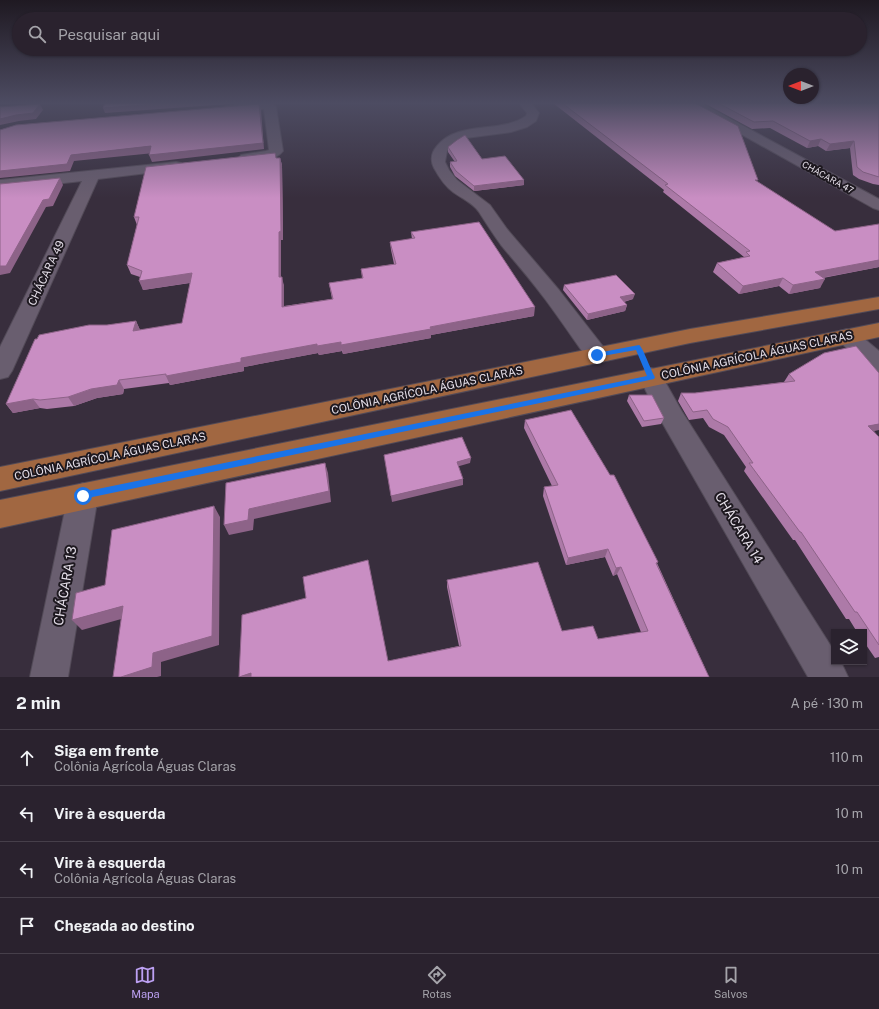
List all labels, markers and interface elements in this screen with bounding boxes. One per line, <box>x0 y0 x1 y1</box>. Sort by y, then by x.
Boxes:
search box <box>12 12 867 56</box>
icon: search <box>26 23 48 45</box>
text: Pesquisar aqui <box>58 26 160 43</box>
north arrow <box>783 68 819 104</box>
street label: CHÁCARA 47 <box>800 158 856 196</box>
street label: CHÁCARA 49 <box>25 238 66 307</box>
street label: COLÔNIA AGRÍCOLA ÁGUAS CLARAS <box>660 328 854 381</box>
route end <box>588 346 606 364</box>
street label: COLÔNIA AGRÍCOLA ÁGUAS CLARAS <box>330 363 524 416</box>
street label: COLÔNIA AGRÍCOLA ÁGUAS CLARAS <box>13 429 207 482</box>
route start <box>74 487 92 505</box>
street label: CHÁCARA 14 <box>712 489 767 566</box>
street label: CHÁCARA 13 <box>50 545 79 627</box>
map controls <box>831 629 867 665</box>
button: layers <box>831 629 867 665</box>
text: 2 min <box>16 693 61 713</box>
text: A pé · 130 m <box>791 696 863 711</box>
text: Siga em frente <box>54 742 159 759</box>
icon: ahead <box>16 747 38 769</box>
text: 110 m <box>830 750 863 765</box>
text: Colônia Agrícola Águas Claras <box>54 759 236 774</box>
icon: left <box>16 803 38 825</box>
text: Vire à esquerda <box>54 805 166 822</box>
text: 10 m <box>835 806 863 821</box>
text: Vire à esquerda <box>54 854 166 871</box>
icon: left <box>16 859 38 881</box>
text: 10 m <box>835 862 863 877</box>
text: Colônia Agrícola Águas Claras <box>54 871 236 886</box>
icon: arrive <box>16 915 38 937</box>
text: Chegada ao destino <box>54 917 195 934</box>
tab: Mapa <box>131 964 160 1000</box>
tab: Rotas <box>422 964 451 1000</box>
tab: Salvos <box>714 964 748 1000</box>

